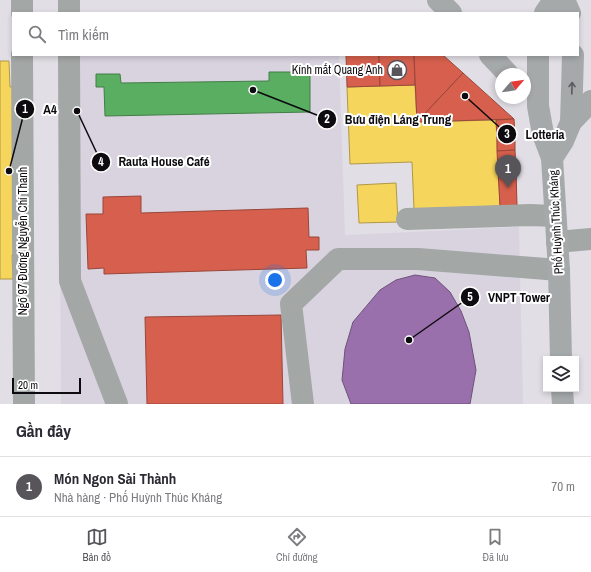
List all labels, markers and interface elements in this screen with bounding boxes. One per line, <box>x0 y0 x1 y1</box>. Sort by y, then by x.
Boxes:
search box <box>12 12 579 56</box>
icon: search <box>26 23 48 45</box>
text: Tìm kiếm <box>58 24 109 45</box>
shop icon: Kính mắt Quang Anh <box>386 59 408 81</box>
place label: Kính mắt Quang Anh <box>292 62 383 78</box>
north arrow <box>495 68 531 104</box>
one-way arrow <box>568 82 576 95</box>
callout: A4 <box>15 97 65 122</box>
text: 1 <box>22 101 28 117</box>
text: A4 <box>43 101 57 118</box>
callout: Bưu điện Láng Trung <box>317 107 460 132</box>
text: 2 <box>324 111 330 127</box>
text: Bưu điện Láng Trung <box>345 111 452 128</box>
callout: Lotteria <box>497 122 572 147</box>
text: 3 <box>504 126 510 142</box>
text: Lotteria <box>525 126 565 143</box>
callout: Rauta House Café <box>91 149 218 174</box>
text: Rauta House Café <box>118 153 210 170</box>
text: 4 <box>98 154 104 170</box>
pin: 1 <box>495 155 521 188</box>
street label: Ngõ 97 Đường Nguyễn Chí Thanh <box>15 167 31 315</box>
street label: Phố Huỳnh Thúc Kháng <box>545 169 567 275</box>
your location <box>265 270 285 290</box>
callout: VNPT Tower <box>460 285 558 310</box>
text: 5 <box>467 289 473 305</box>
text: VNPT Tower <box>488 289 551 306</box>
map controls <box>543 356 579 392</box>
button: layers <box>543 356 579 392</box>
scale bar <box>12 376 81 395</box>
text: 20 m <box>18 378 38 392</box>
text: Gần đây <box>16 419 71 442</box>
text: Món Ngon Sài Thành <box>54 468 176 489</box>
text: 1 <box>26 478 32 495</box>
text: 70 m <box>551 478 575 495</box>
text: Nhà hàng · Phố Huỳnh Thúc Kháng <box>54 489 222 506</box>
tab: Bản đồ <box>82 526 111 564</box>
tab: Chỉ đường <box>276 526 318 564</box>
tab: Đã lưu <box>482 526 509 564</box>

